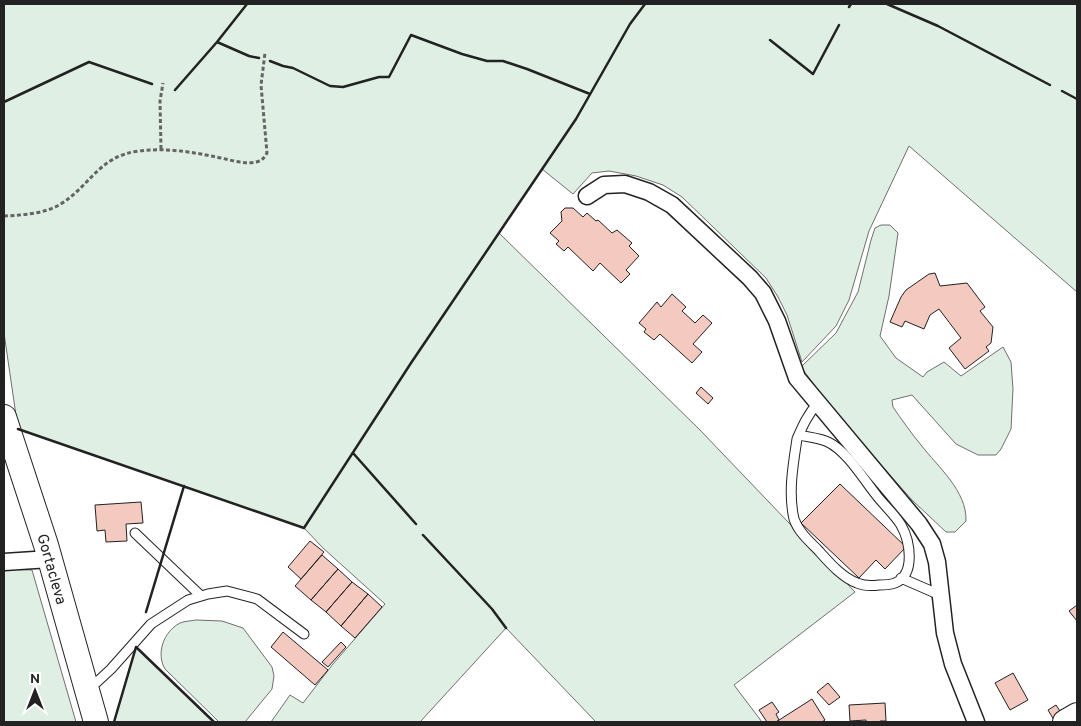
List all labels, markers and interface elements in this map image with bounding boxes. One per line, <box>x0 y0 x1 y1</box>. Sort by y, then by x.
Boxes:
street label: Gortacleva <box>31 532 70 607</box>
north arrow <box>10 666 60 716</box>
text: N <box>30 671 40 688</box>

